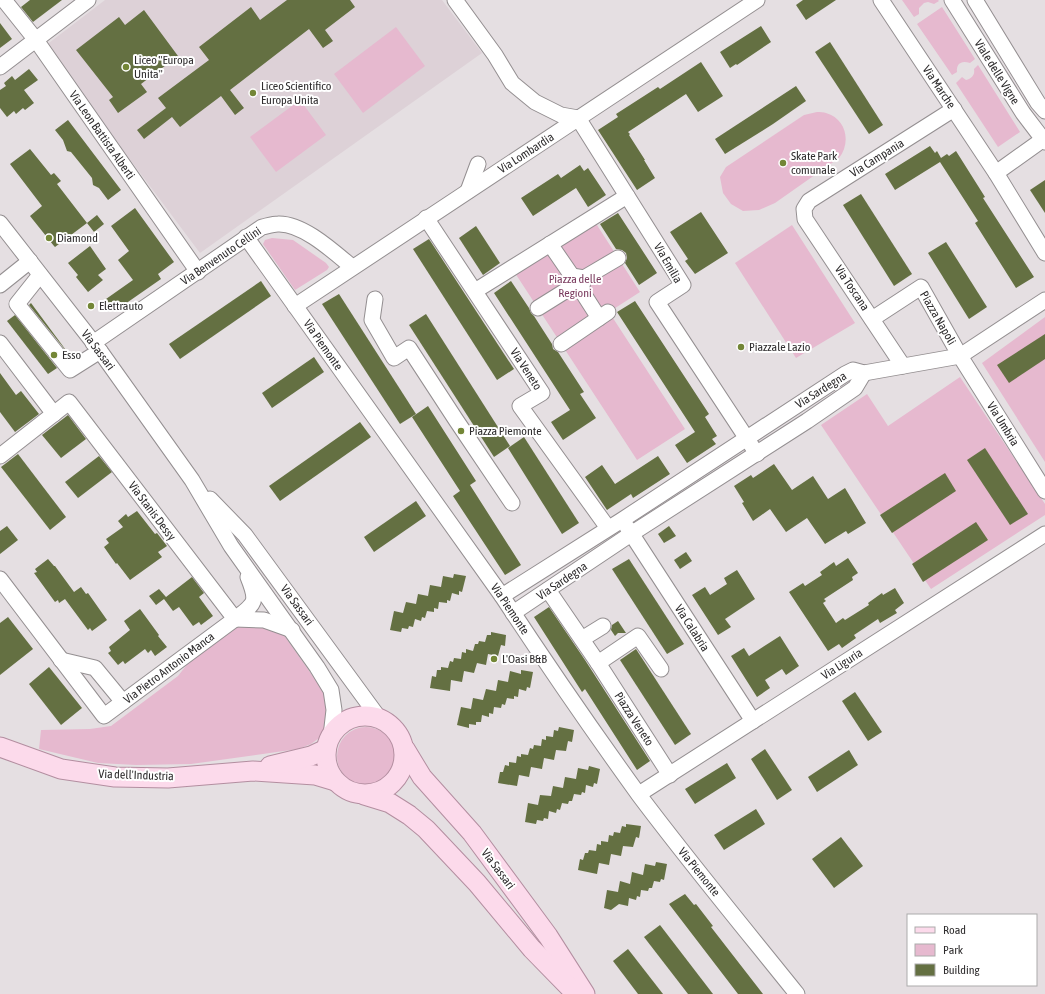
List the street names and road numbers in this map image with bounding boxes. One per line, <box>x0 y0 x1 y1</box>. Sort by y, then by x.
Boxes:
street label: Viale delle Vigne <box>971 37 1023 107</box>
street label: Via Marche <box>920 63 958 111</box>
street label: Via Leon Battista Alberti <box>66 88 138 182</box>
street label: Via Lombardia <box>496 130 556 176</box>
street label: Via Campania <box>847 136 907 180</box>
street label: Via Benvenuto Cellini <box>178 224 264 288</box>
street label: Via Emilia <box>651 240 685 286</box>
street label: Via Toscana <box>832 263 872 313</box>
street label: Piazza Napoli <box>917 289 959 347</box>
street label: Via Piemonte <box>300 317 346 373</box>
street label: Via Sassari <box>78 327 118 373</box>
street label: Via Veneto <box>507 345 545 393</box>
street label: Via Sardegna <box>793 369 849 411</box>
street label: Via Umbria <box>984 399 1022 449</box>
street label: Via Stanis Dessy <box>125 479 179 543</box>
street label: Via Sardegna <box>534 559 590 603</box>
street label: Via Piemonte <box>488 581 532 637</box>
street label: Via Sassari <box>278 582 316 628</box>
street label: Via Calabria <box>672 602 712 654</box>
street label: Via Pietro Antonio Manca <box>121 629 217 707</box>
street label: Via Liguria <box>819 646 865 682</box>
street label: Piazza Veneto <box>612 690 657 749</box>
street label: Via dell'Industria <box>98 767 174 783</box>
street label: Via Piemonte <box>675 845 723 899</box>
street label: Via Sassari <box>478 846 518 892</box>

